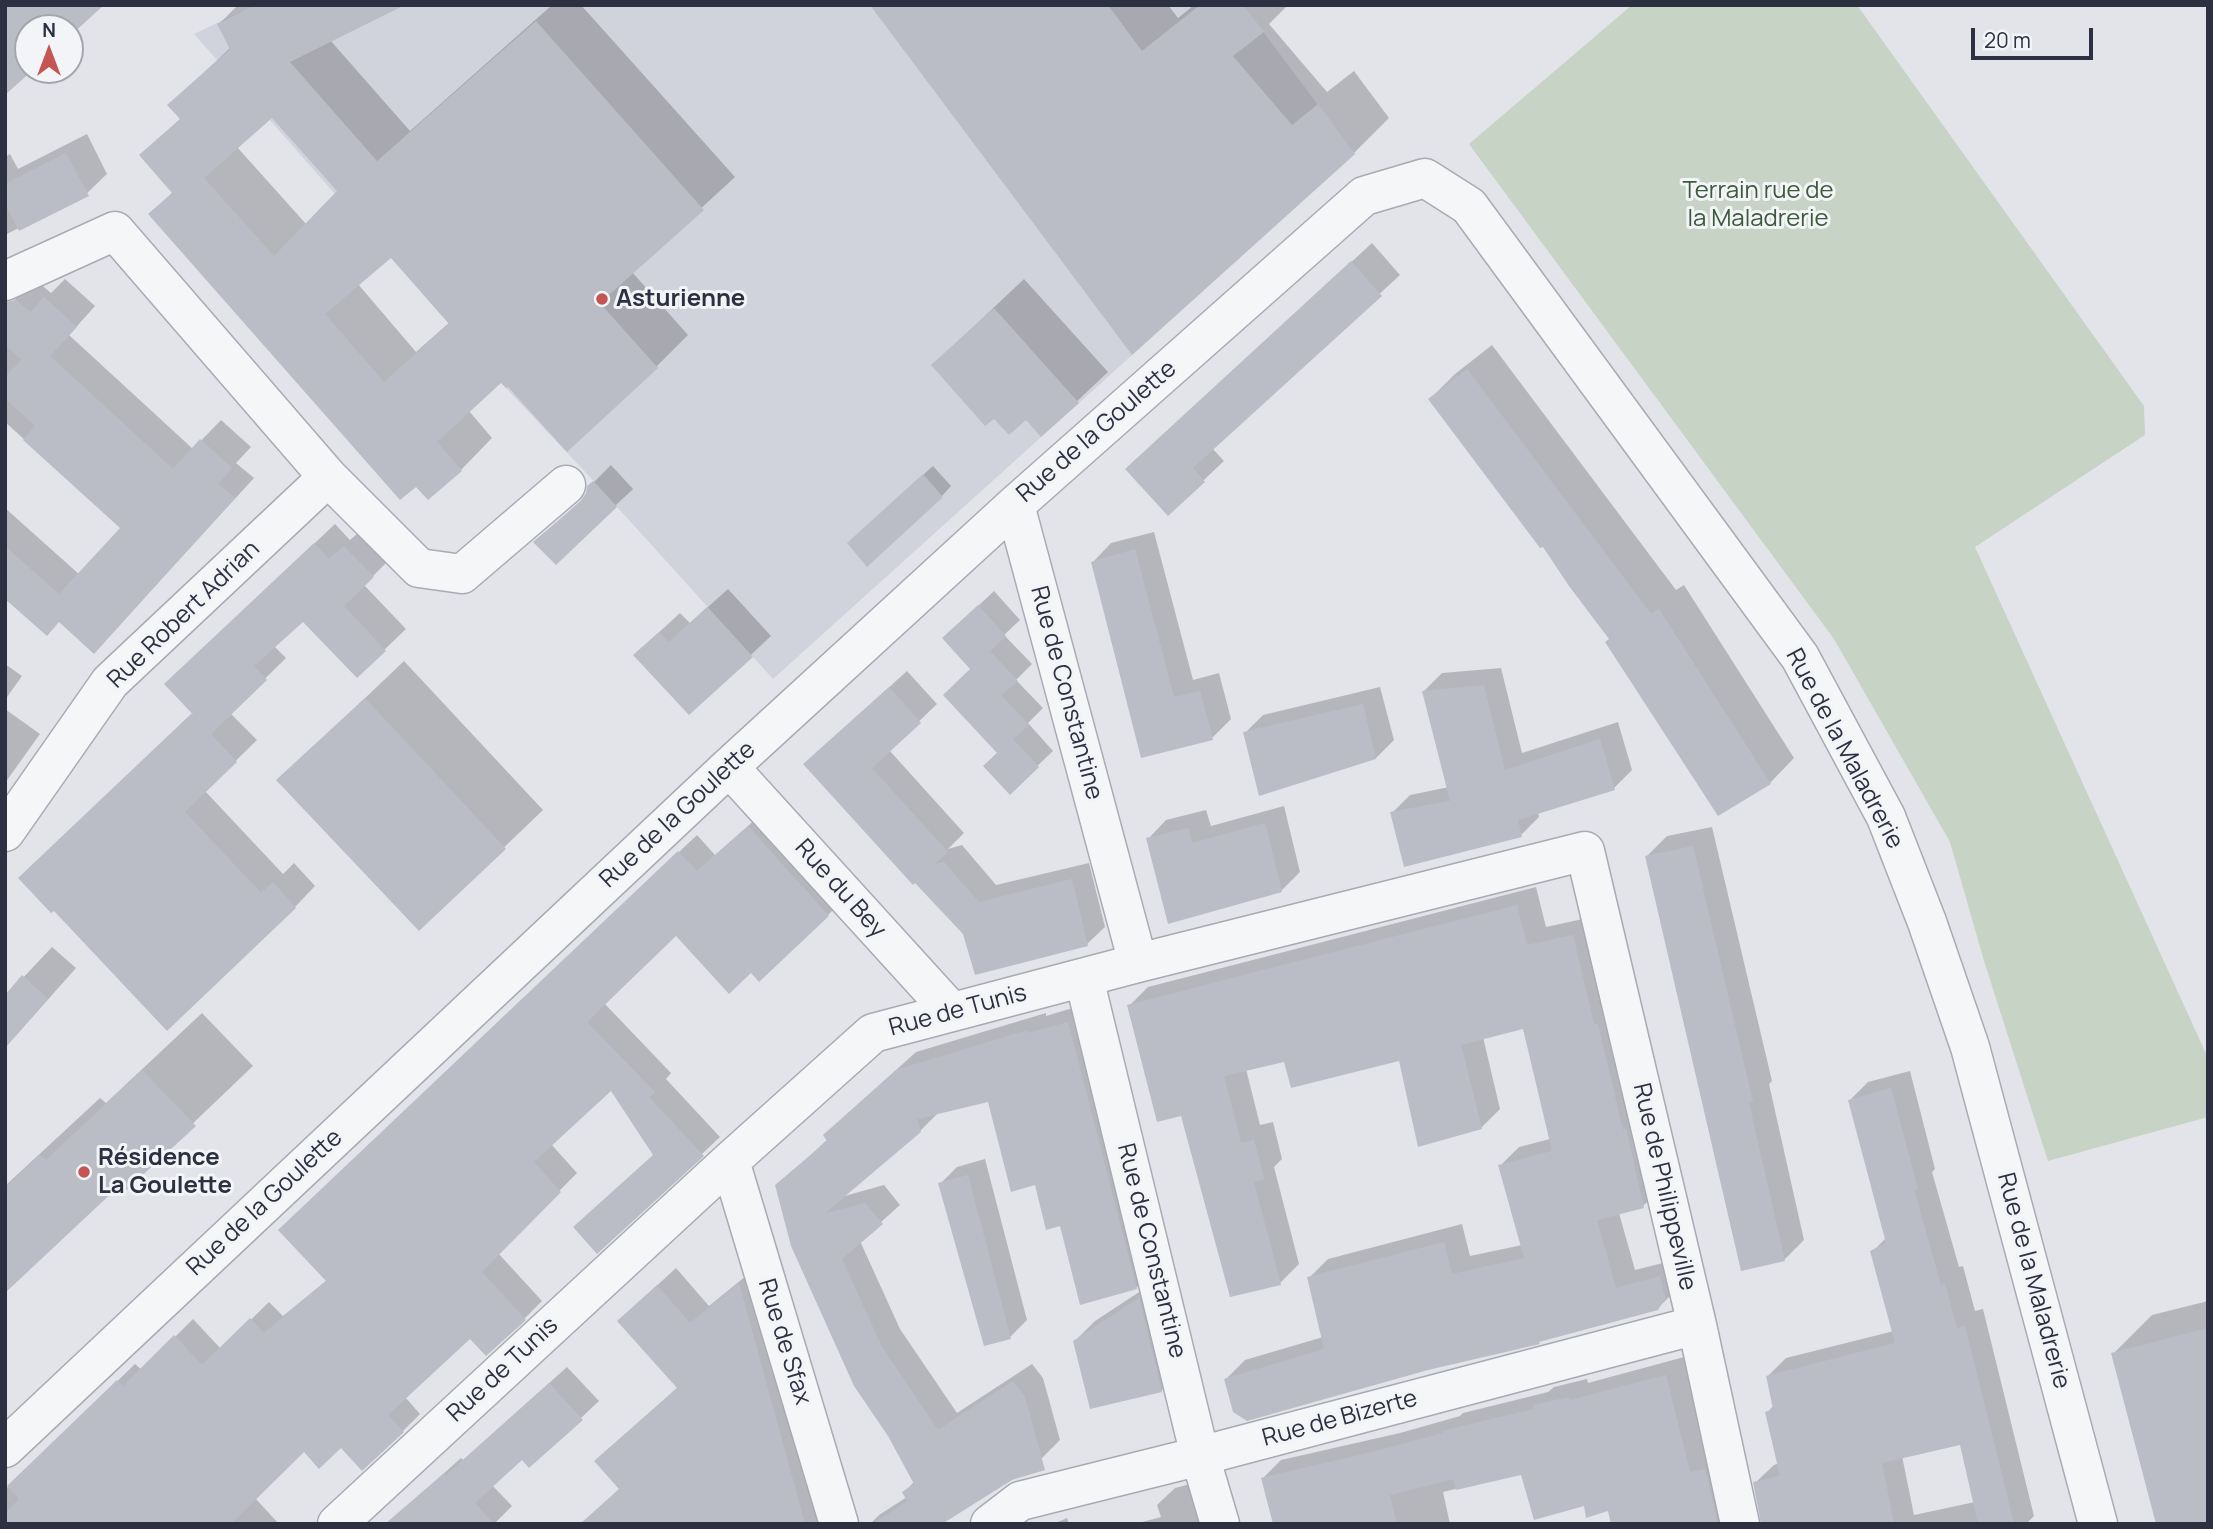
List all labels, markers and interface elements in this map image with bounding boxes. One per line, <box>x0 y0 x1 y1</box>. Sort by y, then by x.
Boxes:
north arrow <box>14 14 84 84</box>
scale bar <box>1975 14 2098 58</box>
text: N <box>42 17 56 43</box>
text: 20 m <box>1984 26 2031 54</box>
park label: Terrain rue de la Maladrerie <box>1682 177 1834 233</box>
place label: Asturienne <box>616 285 745 313</box>
marker: Asturienne <box>594 291 610 307</box>
street label: Rue de la Goulette <box>1011 355 1183 509</box>
street label: Rue Robert Adrian <box>102 535 266 695</box>
street label: Rue de Constantine <box>1024 583 1108 803</box>
street label: Rue de la Maladrerie <box>1779 644 1909 854</box>
street label: Rue de la Goulette <box>594 736 762 894</box>
street label: Rue du Bey <box>788 834 892 944</box>
street label: Rue de Tunis <box>886 979 1030 1043</box>
street label: Rue de Philippeville <box>1626 1081 1702 1293</box>
street label: Rue de la Goulette <box>181 1124 349 1282</box>
street label: Rue de Constantine <box>1110 1141 1192 1361</box>
place label: Résidence La Goulette <box>98 1144 232 1200</box>
marker: Résidence La Goulette <box>76 1164 92 1180</box>
street label: Rue de la Maladrerie <box>1990 1170 2076 1392</box>
street label: Rue de Sfax <box>751 1276 817 1408</box>
street label: Rue de Tunis <box>442 1311 564 1429</box>
street label: Rue de Bizerte <box>1259 1384 1421 1454</box>

